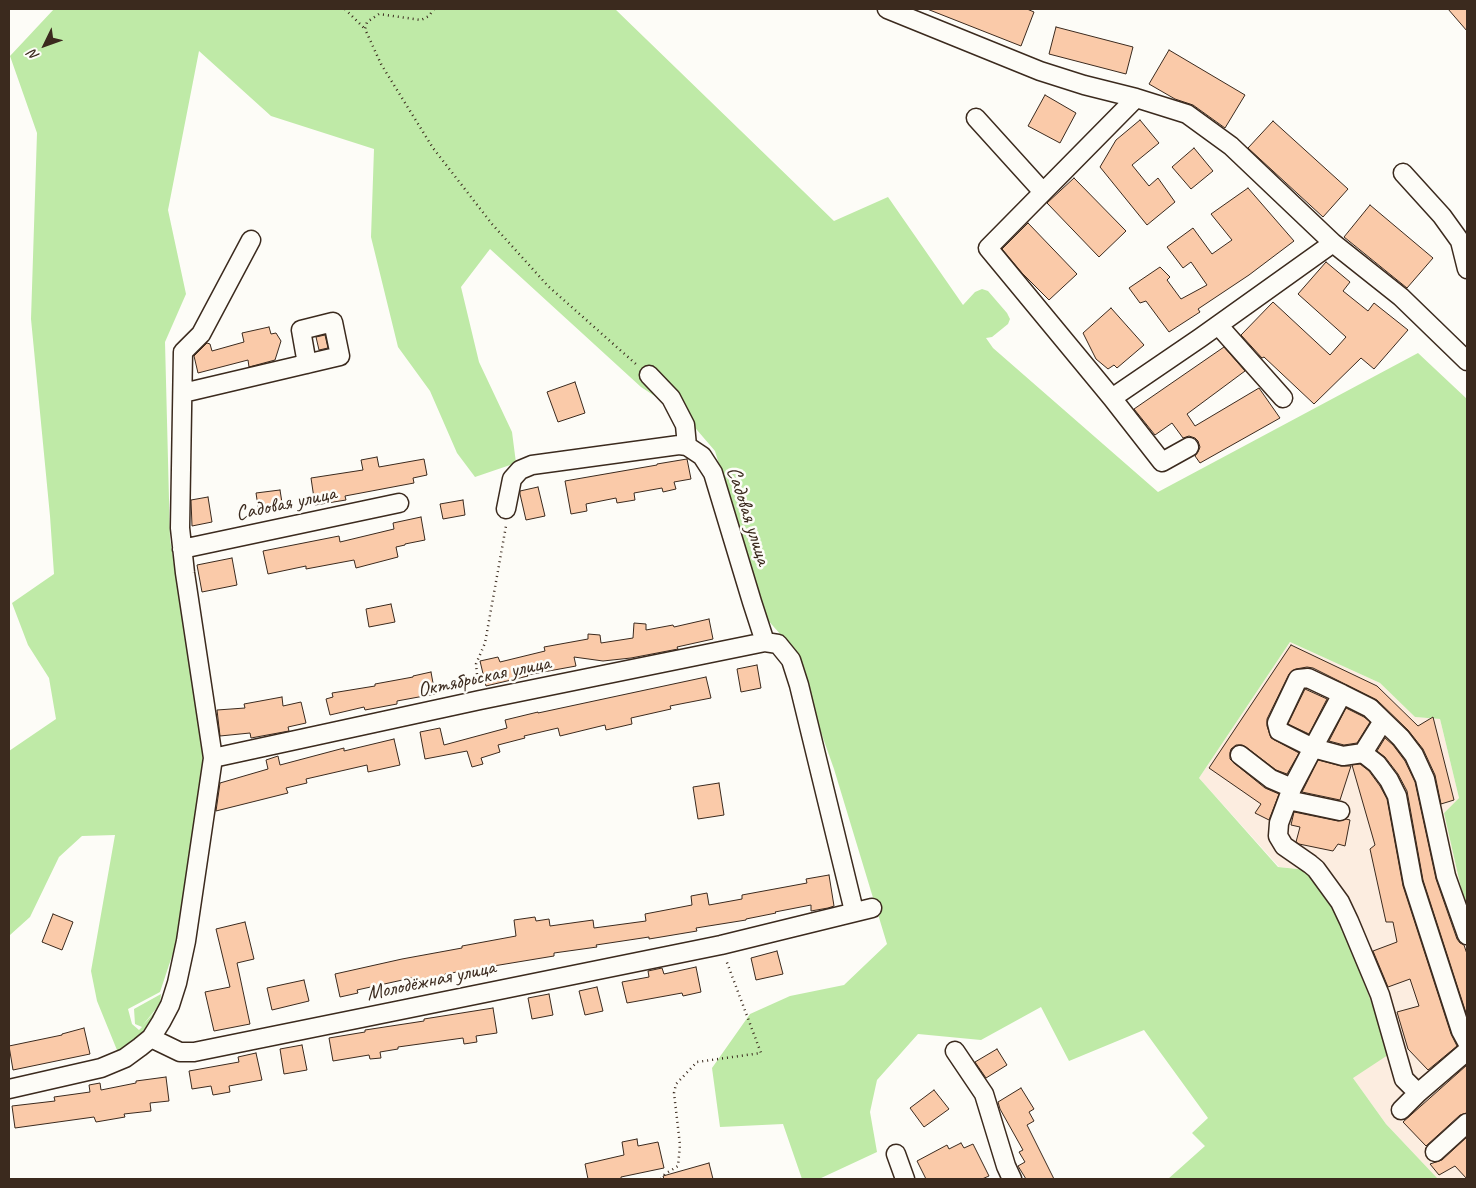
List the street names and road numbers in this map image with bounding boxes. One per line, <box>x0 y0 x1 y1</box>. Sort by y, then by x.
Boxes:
street label: Садовая улица <box>720 464 776 568</box>
street label: Садовая улица <box>234 481 338 527</box>
street label: Октябрьская улица <box>415 651 553 703</box>
street label: Молодёжная улица <box>364 955 498 1007</box>

